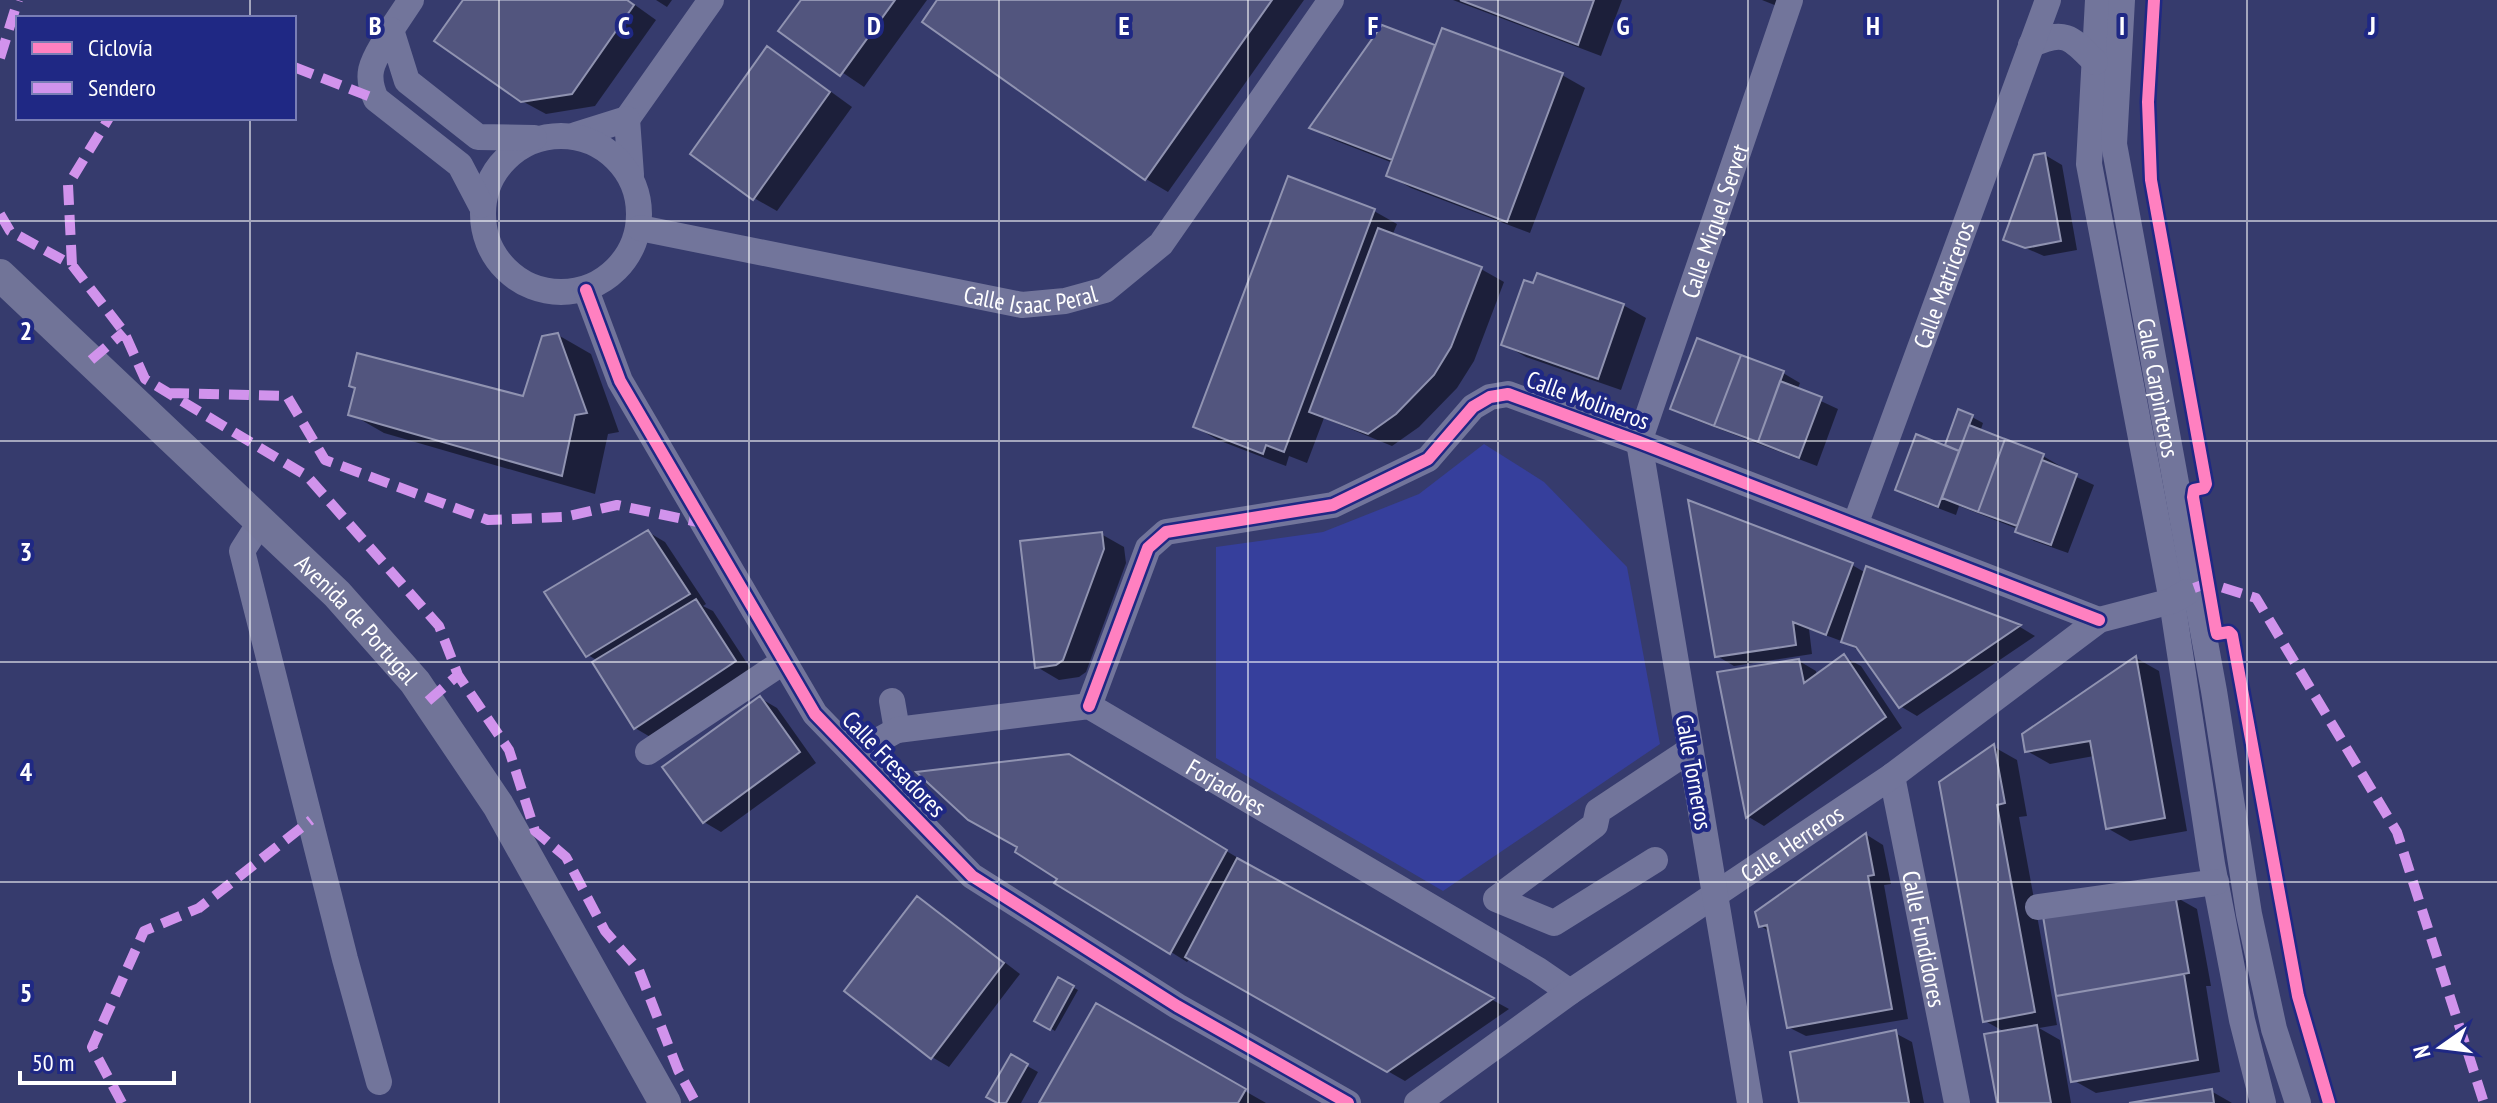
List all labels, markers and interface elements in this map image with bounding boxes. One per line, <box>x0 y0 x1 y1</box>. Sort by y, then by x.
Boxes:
text: B <box>369 9 382 42</box>
text: C <box>618 9 630 42</box>
text: D <box>867 9 881 42</box>
text: E <box>1118 9 1130 42</box>
text: F <box>1368 9 1379 42</box>
text: G <box>1616 9 1630 42</box>
text: H <box>1866 9 1880 42</box>
text: I <box>2119 9 2125 42</box>
text: J <box>2367 9 2376 42</box>
legend <box>16 16 296 120</box>
text: Ciclovía <box>88 32 153 63</box>
text: Sendero <box>88 72 156 103</box>
street label: Calle Miguel Servet <box>1674 139 1755 302</box>
street label: Calle Matriceros <box>1906 217 1981 352</box>
street label: Calle Isaac Peral <box>961 277 1101 320</box>
text: 2 <box>20 314 32 347</box>
street label: Calle Carpìnteros <box>2131 316 2186 460</box>
street label: Calle Molineros <box>1522 363 1654 437</box>
text: 3 <box>20 535 32 568</box>
street label: Avenida de Portugal <box>289 548 425 691</box>
street label: Calle Fresadores <box>836 704 952 824</box>
street label: Calle Torneros <box>1669 712 1719 832</box>
street label: Forjadores <box>1181 751 1272 822</box>
text: 4 <box>20 755 33 788</box>
street label: Calle Herreros <box>1734 798 1849 889</box>
street label: Calle Fundidores <box>1896 868 1953 1010</box>
text: 5 <box>20 976 32 1009</box>
north arrow <box>2401 1007 2481 1087</box>
scale bar <box>20 1035 174 1085</box>
text: N <box>2407 1043 2437 1061</box>
text: 50 m <box>32 1047 74 1078</box>

